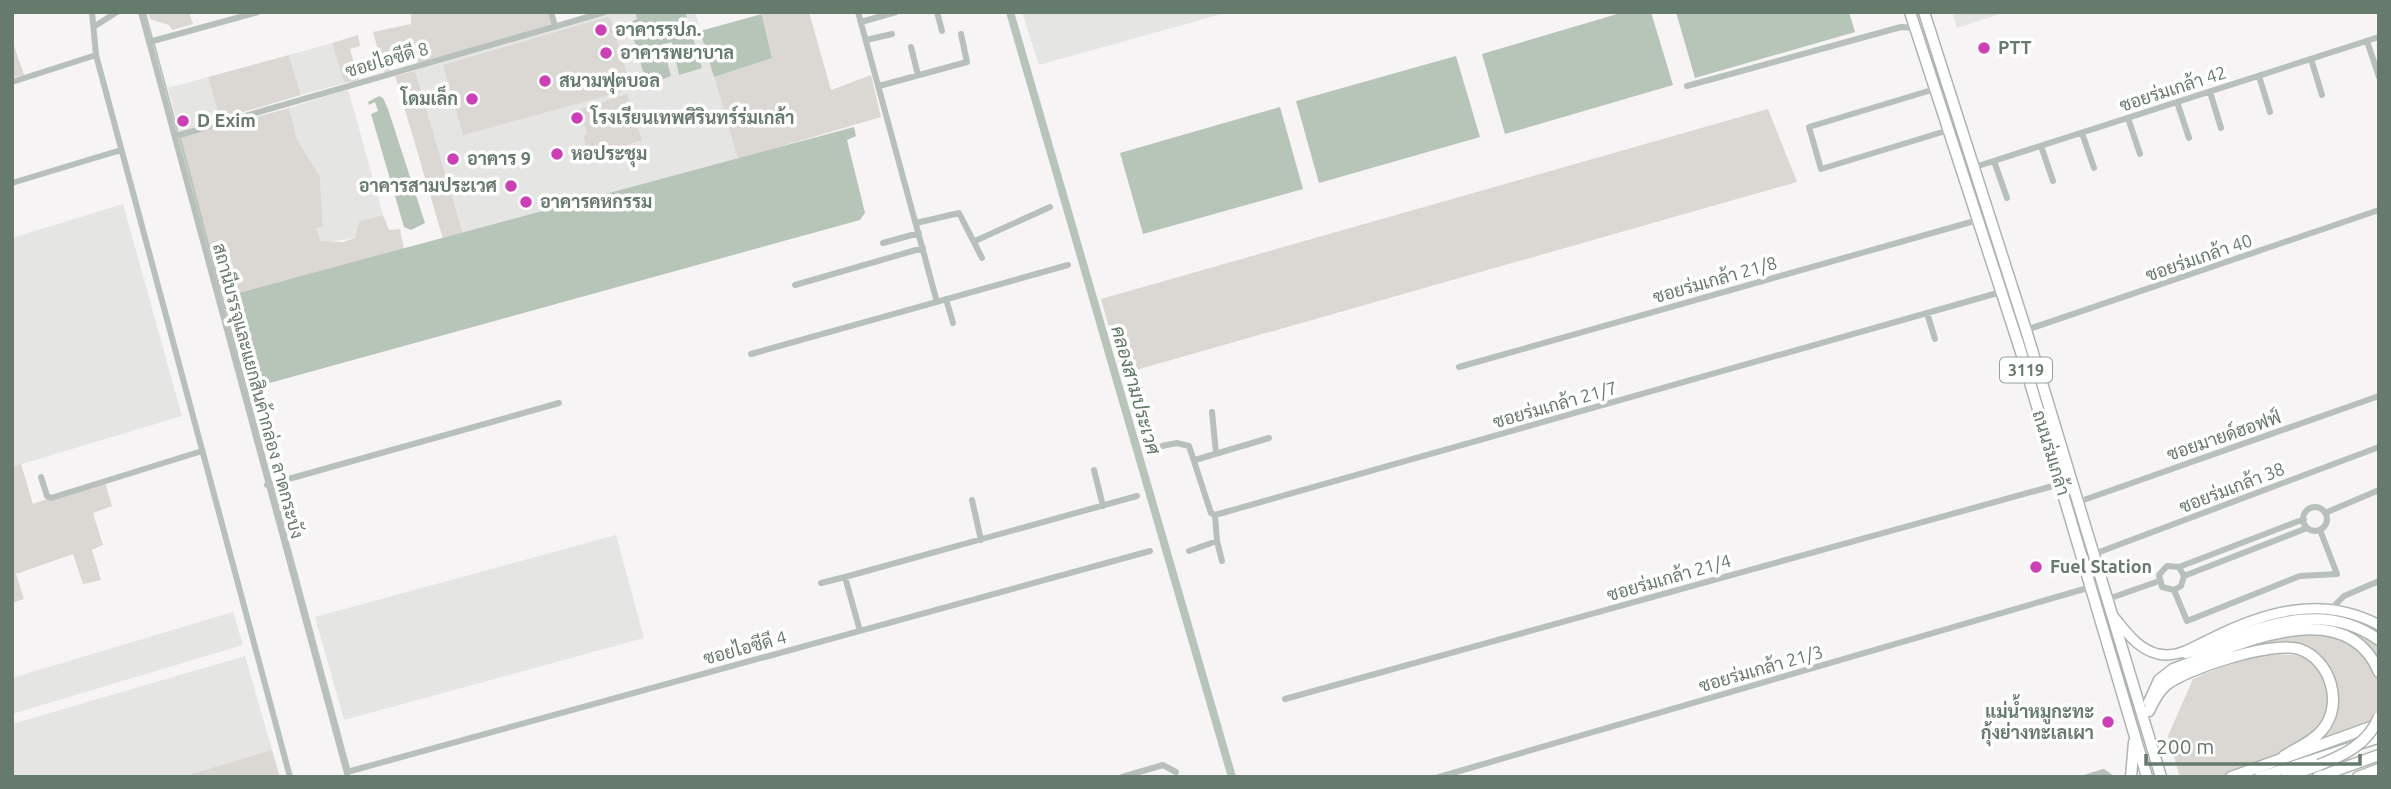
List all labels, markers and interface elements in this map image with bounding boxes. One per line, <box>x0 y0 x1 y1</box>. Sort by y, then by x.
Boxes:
place label: อาคารรปภ. <box>615 19 701 39</box>
marker: อาคารรปภ. <box>593 22 609 38</box>
street label: ซอยไอซีดี 8 <box>342 36 431 80</box>
place label: PTT <box>1998 37 2032 57</box>
marker: PTT <box>1976 40 1992 56</box>
place label: อาคารพยาบาล <box>620 42 734 62</box>
marker: อาคารพยาบาล <box>598 45 614 61</box>
street label: ซอยร่มเกล้า 42 <box>2116 60 2229 115</box>
place label: สนามฟุตบอล <box>559 70 660 95</box>
marker: สนามฟุตบอล <box>537 73 553 89</box>
place label: โดมเล็ก <box>400 85 458 108</box>
marker: โดมเล็ก <box>464 91 480 107</box>
place label: โรงเรียนเทพศิรินทร์ร่มเกล้า <box>590 105 794 127</box>
place label: D Exim <box>197 110 256 130</box>
marker: โรงเรียนเทพศิรินทร์ร่มเกล้า <box>569 110 585 126</box>
marker: D Exim <box>175 113 191 129</box>
place label: หอประชุม <box>571 143 647 168</box>
marker: หอประชุม <box>549 146 565 162</box>
place label: อาคาร 9 <box>467 148 531 168</box>
marker: อาคาร 9 <box>445 151 461 167</box>
place label: อาคารสามประเวศ <box>359 175 497 195</box>
marker: อาคารสามประเวศ <box>503 178 519 194</box>
place label: อาคารคหกรรม <box>540 191 652 211</box>
marker: อาคารคหกรรม <box>518 194 534 210</box>
street label: ซอยร่มเกล้า 40 <box>2142 229 2255 285</box>
street label: สถานีบรรจุและแยกสินค้ากล่อง ลาดกระบัง <box>207 240 310 541</box>
street label: ซอยร่มเกล้า 21/8 <box>1650 251 1779 306</box>
water label: คลองสามประเวศ <box>1107 323 1165 457</box>
road number: 3119 <box>2000 358 2052 382</box>
street label: ซอยร่มเกล้า 21/7 <box>1490 376 1619 431</box>
street label: ซอยมายด์ฮอฟฟ์ <box>2163 404 2283 464</box>
street label: ถนนร่มเกล้า <box>2029 407 2075 498</box>
street label: ซอยร่มเกล้า 38 <box>2176 457 2287 516</box>
street label: ซอยร่มเกล้า 21/4 <box>1604 549 1733 604</box>
place label: Fuel Station <box>2050 556 2152 576</box>
marker: Fuel Station <box>2028 559 2044 575</box>
street label: ซอยไอซีดี 4 <box>700 624 789 668</box>
street label: ซอยร่มเกล้า 21/3 <box>1696 640 1825 695</box>
place label: แม่น้ำหมูกะทะ กุ้งย่างทะเลเผา <box>1981 694 2094 747</box>
marker: แม่น้ำหมูกะทะ กุ้งย่างทะเลเผา <box>2100 714 2116 730</box>
scale bar <box>2146 722 2360 766</box>
text: 200 m <box>2156 734 2214 758</box>

